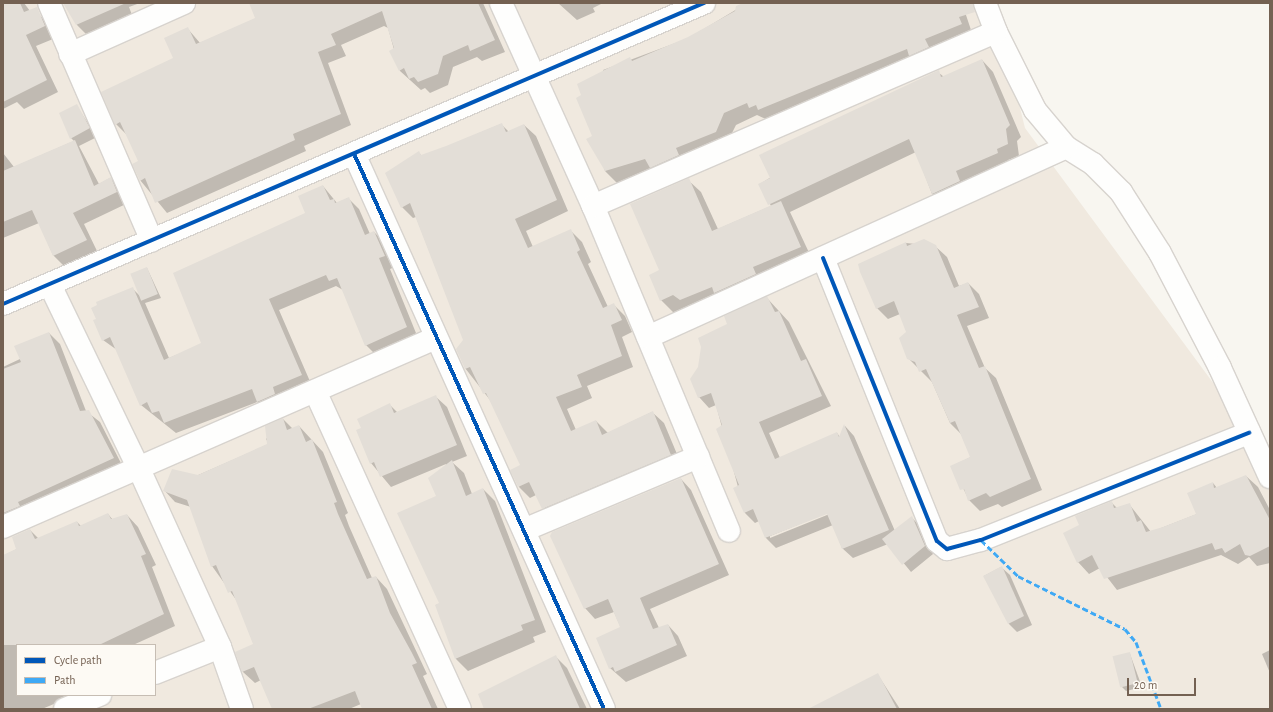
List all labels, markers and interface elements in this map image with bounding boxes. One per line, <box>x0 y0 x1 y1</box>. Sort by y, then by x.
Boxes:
legend <box>16 644 156 696</box>
text: Cycle path <box>54 654 102 666</box>
scale bar <box>1129 670 1198 696</box>
text: Path <box>54 674 76 686</box>
text: 20 m <box>1134 679 1157 691</box>

